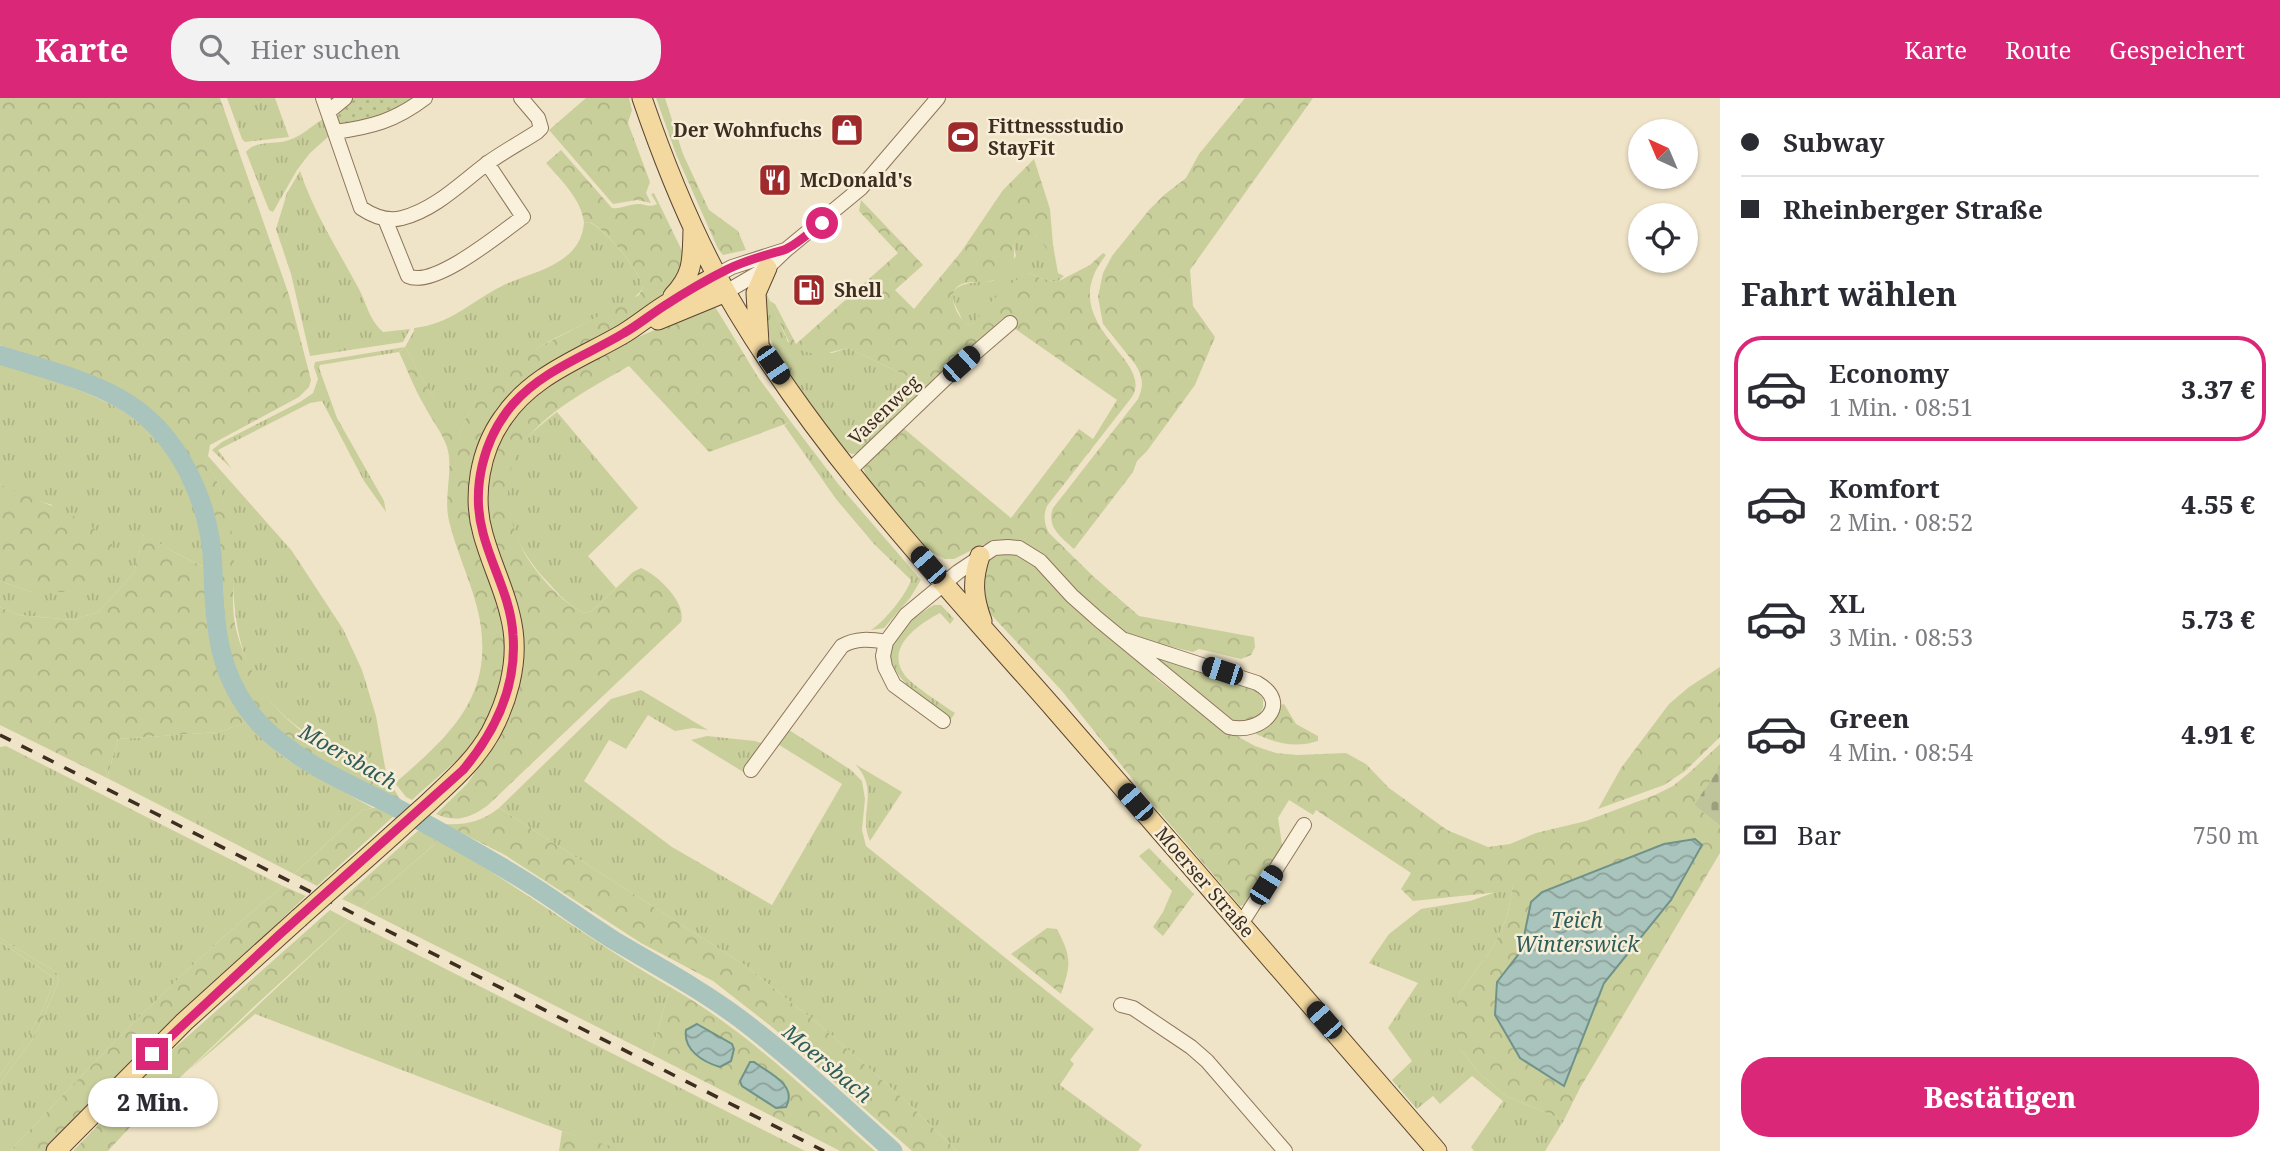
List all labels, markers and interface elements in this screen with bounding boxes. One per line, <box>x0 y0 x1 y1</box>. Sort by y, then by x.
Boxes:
search box <box>171 18 661 81</box>
text: Karte <box>35 27 129 72</box>
icon: search <box>195 30 233 68</box>
text: Hier suchen <box>251 31 401 67</box>
text: Karte <box>1904 33 1967 66</box>
text: Route <box>2005 33 2071 66</box>
text: Gespeichert <box>2109 33 2245 66</box>
shop icon: Der Wohnfuchs <box>828 111 866 149</box>
place label: Fittnessstudio StayFit <box>988 113 1124 161</box>
place label: Der Wohnfuchs <box>673 117 822 143</box>
sports icon: Fittnessstudio StayFit <box>944 118 982 156</box>
north arrow <box>1628 119 1698 189</box>
map controls <box>1628 119 1698 273</box>
text: Subway <box>1783 124 1885 160</box>
restaurant icon: McDonald's <box>756 161 794 199</box>
place label: McDonald's <box>800 167 912 193</box>
text: Rheinberger Straße <box>1783 191 2043 227</box>
button: locate <box>1628 203 1698 273</box>
route start <box>806 207 838 239</box>
fuel station icon: Shell <box>790 271 828 309</box>
text: Fahrt wählen <box>1741 272 1957 315</box>
place label: Shell <box>834 277 882 303</box>
car <box>753 342 794 388</box>
car <box>939 342 984 386</box>
text: Economy <box>1829 355 1949 391</box>
icon: car <box>1745 357 1808 420</box>
street label: Vasenweg <box>843 369 925 451</box>
text: 3.37 € <box>2181 371 2255 407</box>
text: 1 Min. · 08:51 <box>1829 391 1973 423</box>
text: Komfort <box>1829 470 1940 506</box>
icon: car <box>1745 472 1808 535</box>
text: 4.55 € <box>2181 486 2255 522</box>
text: 2 Min. · 08:52 <box>1829 506 1973 538</box>
car <box>907 542 950 588</box>
text: XL <box>1829 585 1865 621</box>
icon: car <box>1745 587 1808 650</box>
text: 5.73 € <box>2181 601 2255 637</box>
text: 3 Min. · 08:53 <box>1829 621 1973 653</box>
car <box>1199 655 1246 687</box>
text: Green <box>1829 700 1910 736</box>
icon: car <box>1745 702 1808 765</box>
water label: Moersbach <box>294 716 403 796</box>
text: 4.91 € <box>2181 716 2255 752</box>
text: 4 Min. · 08:54 <box>1829 736 1973 768</box>
car <box>1114 779 1157 825</box>
icon: cash <box>1741 816 1779 854</box>
text: Bar <box>1797 817 1841 853</box>
text: 750 m <box>2193 819 2259 851</box>
street label: Moerser Straße <box>1150 821 1260 943</box>
car <box>1246 862 1287 908</box>
water label: Teich Winterswick <box>1515 906 1640 958</box>
car <box>1303 997 1346 1043</box>
water label: Moersbach <box>776 1017 878 1109</box>
route end <box>136 1038 168 1070</box>
button: Bestätigen <box>1741 1057 2259 1137</box>
callout: 2 Min. <box>87 1079 217 1128</box>
text: 2 Min. <box>117 1086 189 1118</box>

